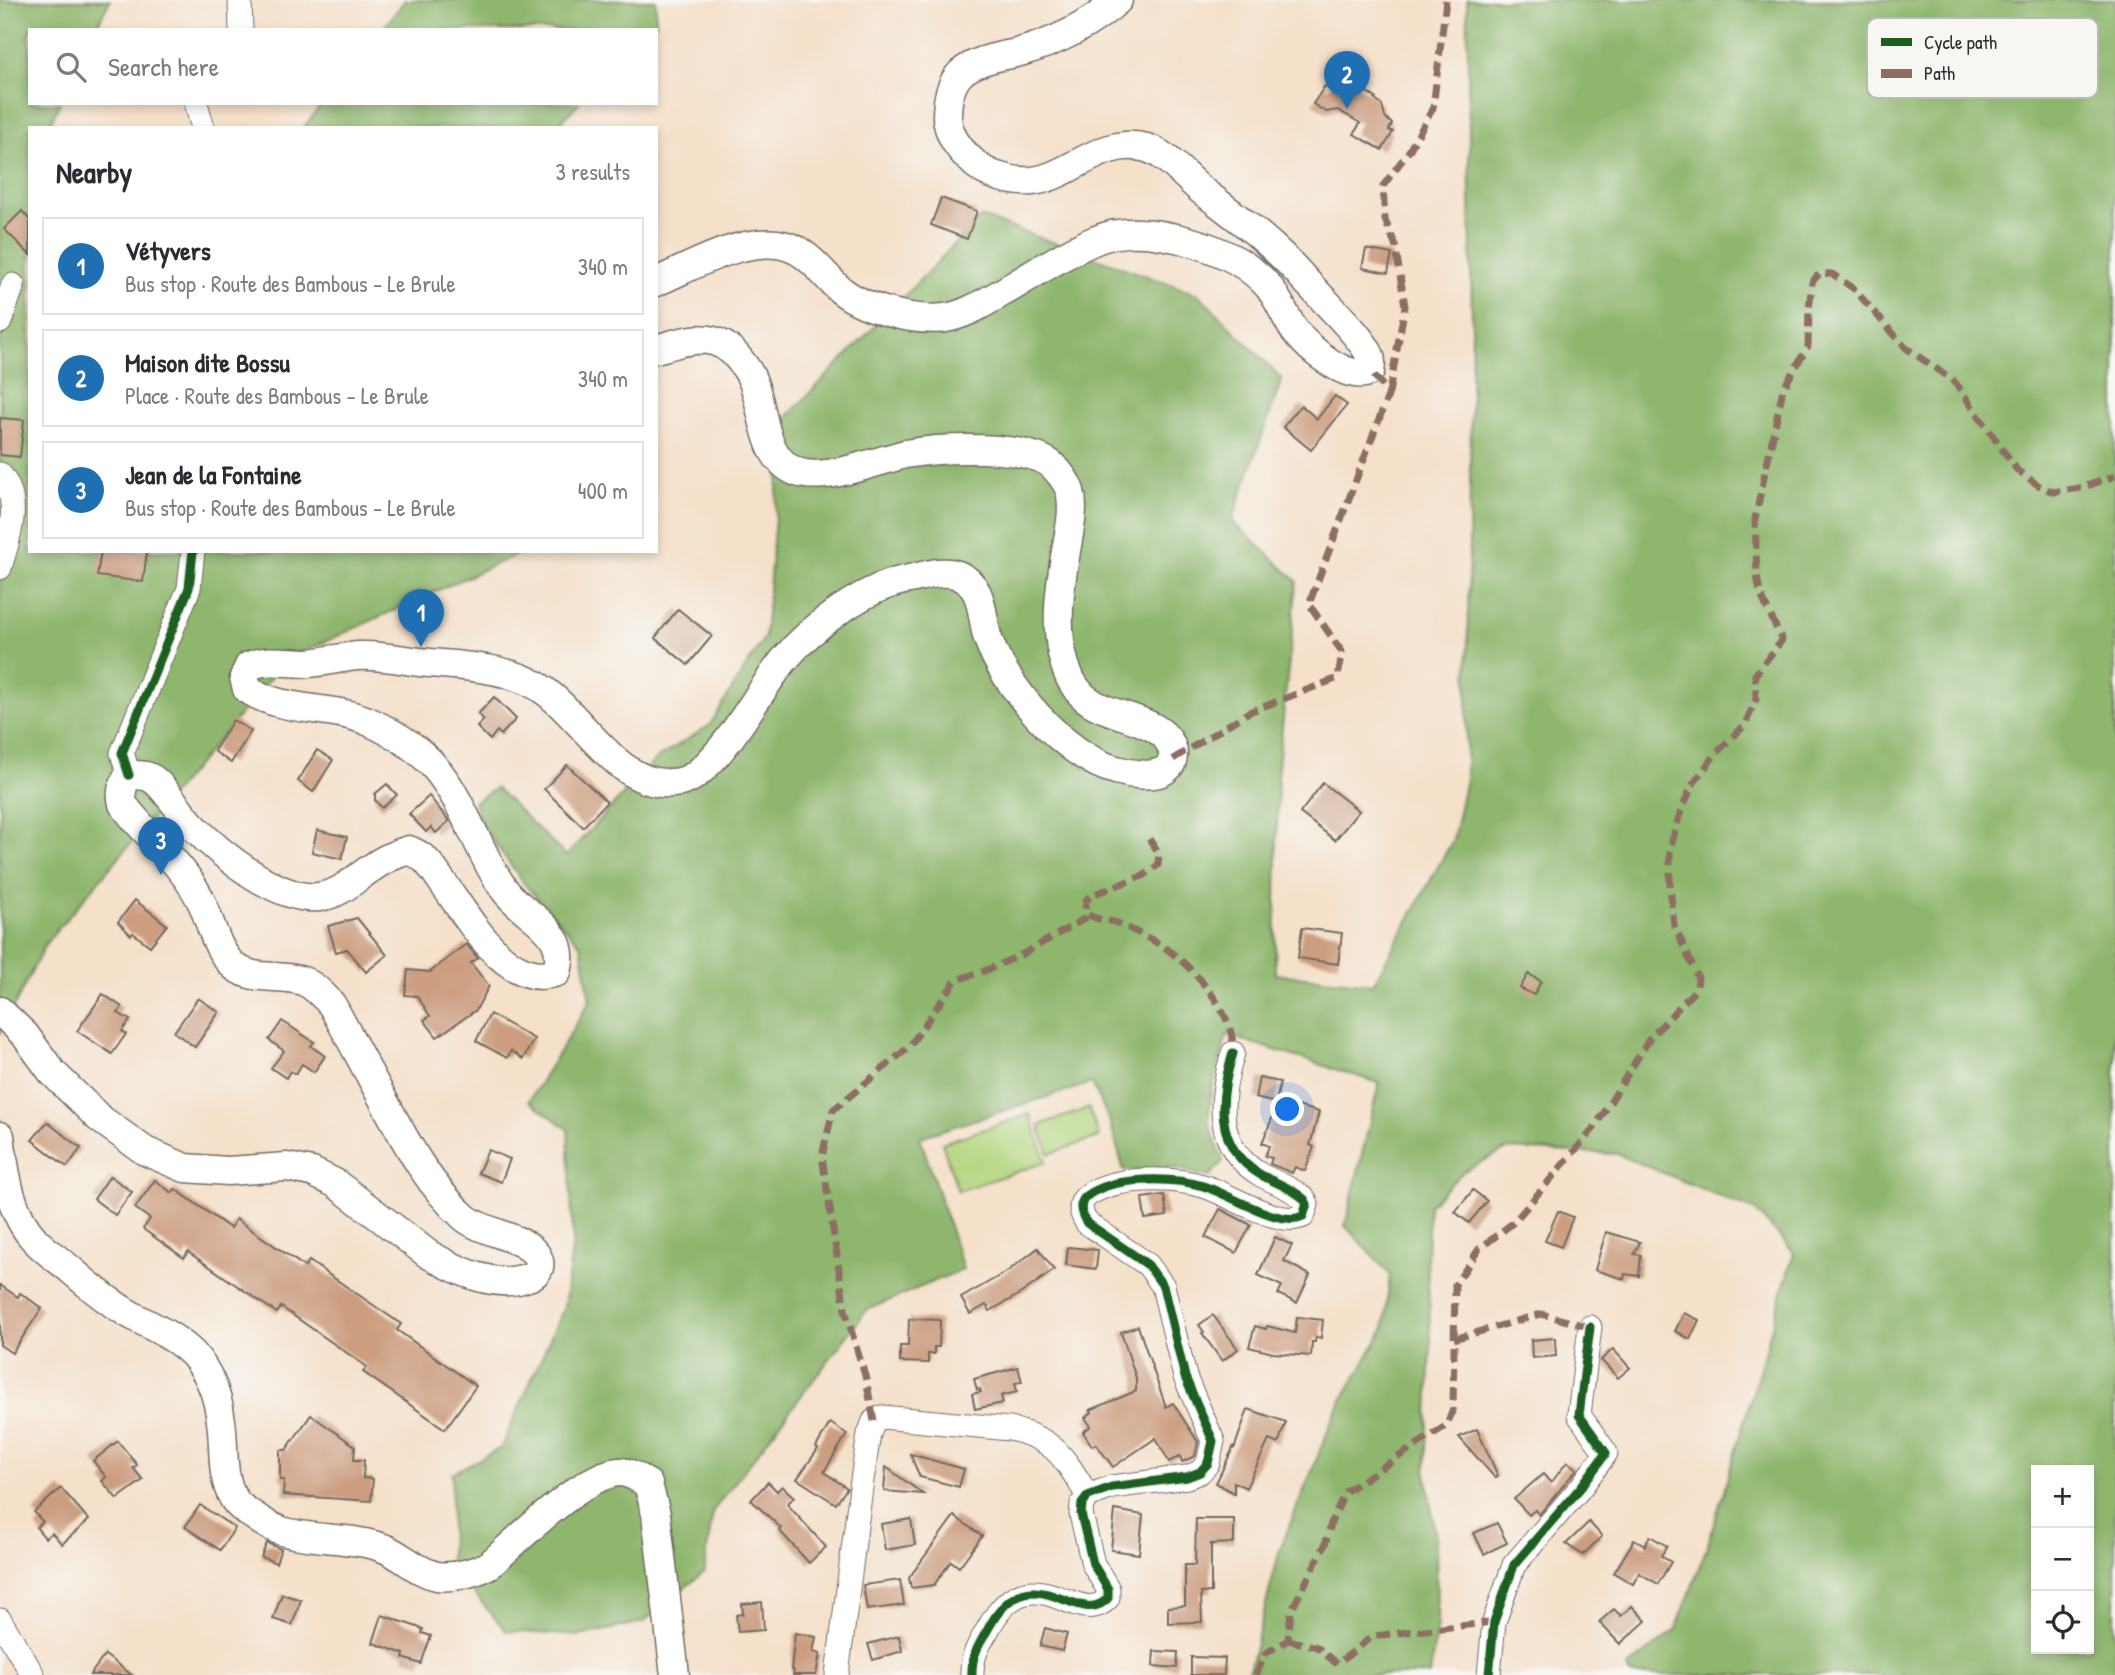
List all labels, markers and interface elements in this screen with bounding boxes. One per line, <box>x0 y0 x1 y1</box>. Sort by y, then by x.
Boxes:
legend <box>1867 18 2098 98</box>
search box <box>28 28 658 105</box>
text: Cycle path <box>1924 29 1997 55</box>
icon: search <box>52 48 90 86</box>
text: Search here <box>108 49 219 84</box>
pin: 2 <box>1324 51 1370 109</box>
text: Path <box>1924 60 1955 86</box>
text: Nearby <box>56 152 132 192</box>
text: 3 results <box>555 156 630 187</box>
text: Vétyvers <box>125 233 211 268</box>
text: 1 <box>77 251 85 282</box>
text: 340 m <box>578 251 628 282</box>
text: Bus stop · Route des Bambous - Le Brule <box>125 268 456 299</box>
text: Maison dite Bossu <box>125 345 290 380</box>
text: 2 <box>76 363 86 394</box>
text: 340 m <box>578 363 628 394</box>
text: Place · Route des Bambous - Le Brule <box>125 380 429 411</box>
text: Jean de la Fontaine <box>125 457 302 492</box>
text: 3 <box>76 475 86 506</box>
text: 400 m <box>578 475 628 506</box>
text: Bus stop · Route des Bambous - Le Brule <box>125 492 456 523</box>
pin: 1 <box>398 589 444 647</box>
pin: 3 <box>138 817 184 875</box>
your location <box>1270 1092 1304 1126</box>
map controls <box>2031 1465 2094 1654</box>
button: + <box>2031 1465 2094 1528</box>
button: − <box>2031 1528 2094 1591</box>
button: locate <box>2031 1591 2094 1654</box>

